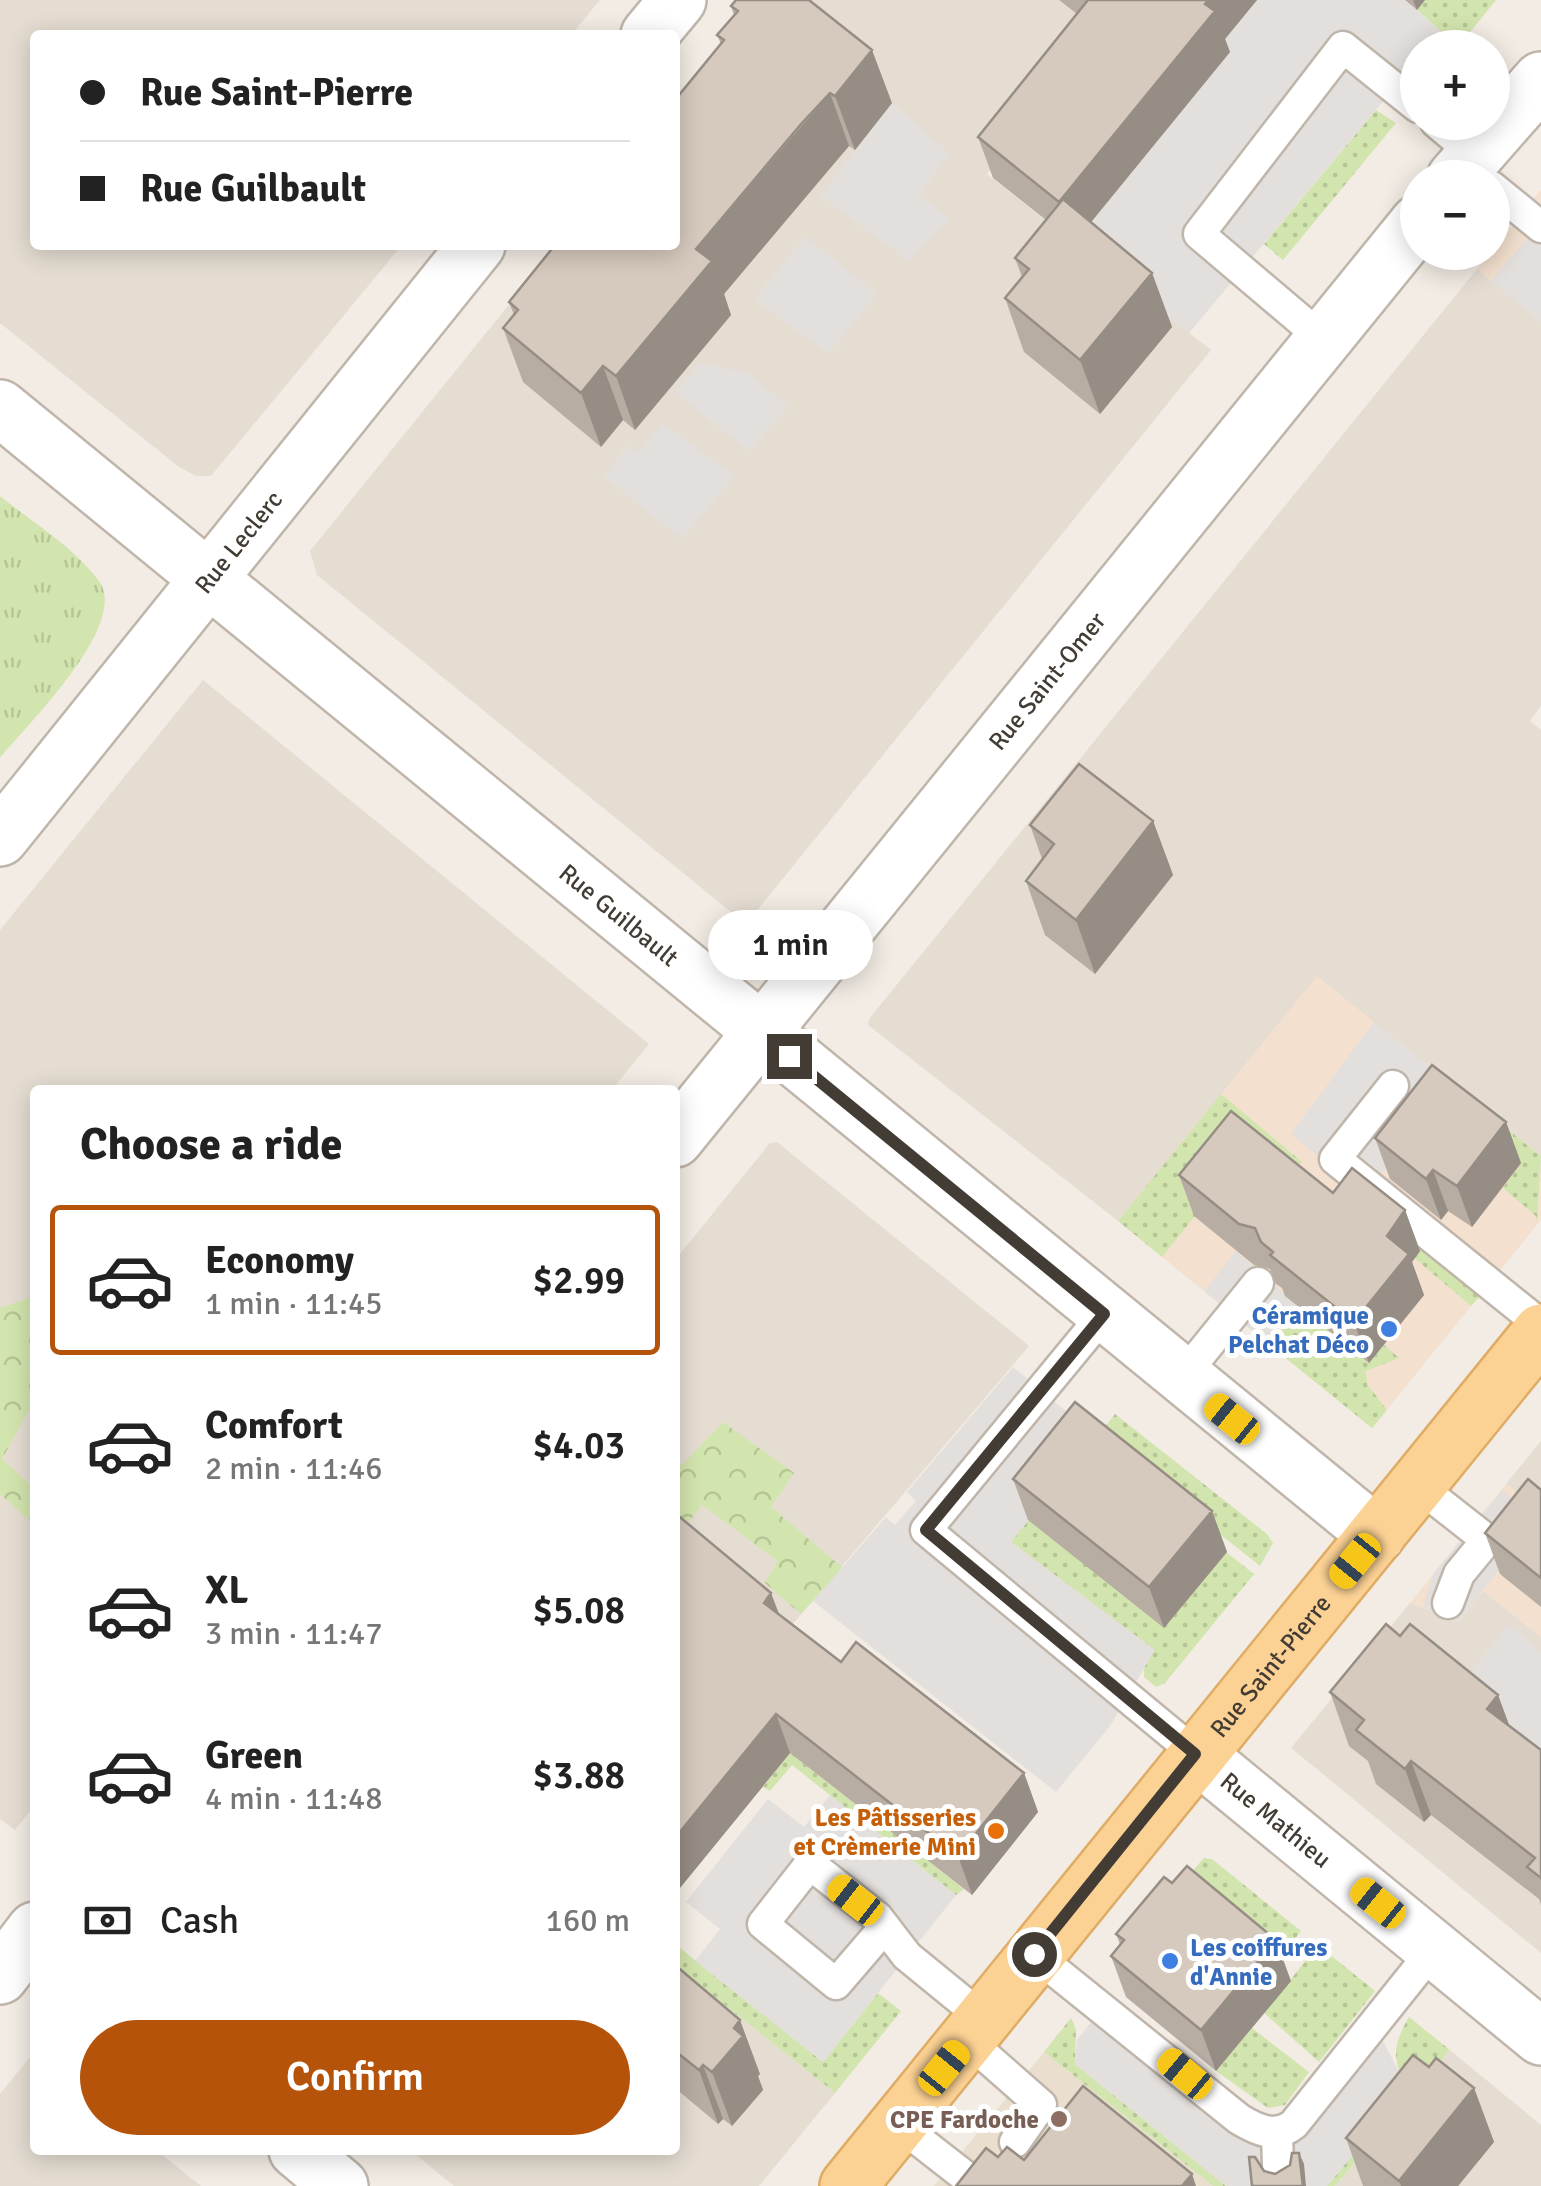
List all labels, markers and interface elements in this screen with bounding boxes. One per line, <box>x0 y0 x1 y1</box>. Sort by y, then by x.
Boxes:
map controls <box>1400 30 1510 270</box>
button: + <box>1400 30 1510 140</box>
text: Rue Saint-Pierre <box>140 69 413 116</box>
button: − <box>1400 160 1510 270</box>
text: Rue Guilbault <box>140 165 366 212</box>
street label: Rue Leclerc <box>188 484 289 600</box>
street label: Rue Saint-Omer <box>981 605 1112 756</box>
street label: Rue Guilbault <box>553 857 685 973</box>
callout: 1 min <box>706 911 872 981</box>
text: 1 min <box>752 925 829 964</box>
route end <box>767 1034 812 1079</box>
text: Choose a ride <box>80 1117 343 1172</box>
icon: car <box>85 1235 175 1325</box>
text: Economy <box>205 1237 354 1284</box>
text: $2.99 <box>532 1257 625 1304</box>
text: 1 min · 11:45 <box>205 1284 383 1323</box>
place label: Céramique Pelchat Déco <box>1228 1300 1369 1360</box>
marker: Céramique Pelchat Déco <box>1378 1318 1400 1340</box>
car <box>1199 1388 1265 1450</box>
icon: car <box>85 1400 175 1490</box>
text: Comfort <box>205 1402 343 1449</box>
text: $4.03 <box>532 1422 625 1469</box>
text: 2 min · 11:46 <box>205 1449 383 1488</box>
car <box>1324 1528 1386 1594</box>
icon: car <box>85 1565 175 1655</box>
text: XL <box>205 1567 248 1614</box>
text: $5.08 <box>532 1587 625 1634</box>
street label: Rue Saint-Pierre <box>1203 1588 1337 1743</box>
text: 3 min · 11:47 <box>205 1614 383 1653</box>
icon: car <box>85 1730 175 1820</box>
text: Green <box>205 1732 303 1779</box>
text: $3.88 <box>532 1752 625 1799</box>
street label: Rue Mathieu <box>1214 1765 1338 1874</box>
text: 4 min · 11:48 <box>205 1779 383 1818</box>
place label: Les Pâtisseries et Crèmerie Mini <box>794 1802 976 1862</box>
marker: Les Pâtisseries et Crèmerie Mini <box>985 1820 1007 1842</box>
car <box>822 1870 888 1930</box>
car <box>1345 1872 1411 1934</box>
icon: cash <box>80 1893 135 1948</box>
text: Cash <box>160 1897 239 1944</box>
text: 160 m <box>546 1901 630 1940</box>
route start <box>1012 1932 1057 1977</box>
place label: Les coiffures d'Annie <box>1190 1932 1327 1992</box>
marker: Les coiffures d'Annie <box>1159 1950 1181 1972</box>
button: Confirm <box>80 2020 630 2135</box>
car <box>913 2035 975 2101</box>
car <box>1152 2043 1218 2105</box>
place label: CPE Fardoche <box>890 2104 1039 2135</box>
marker: CPE Fardoche <box>1048 2108 1070 2130</box>

